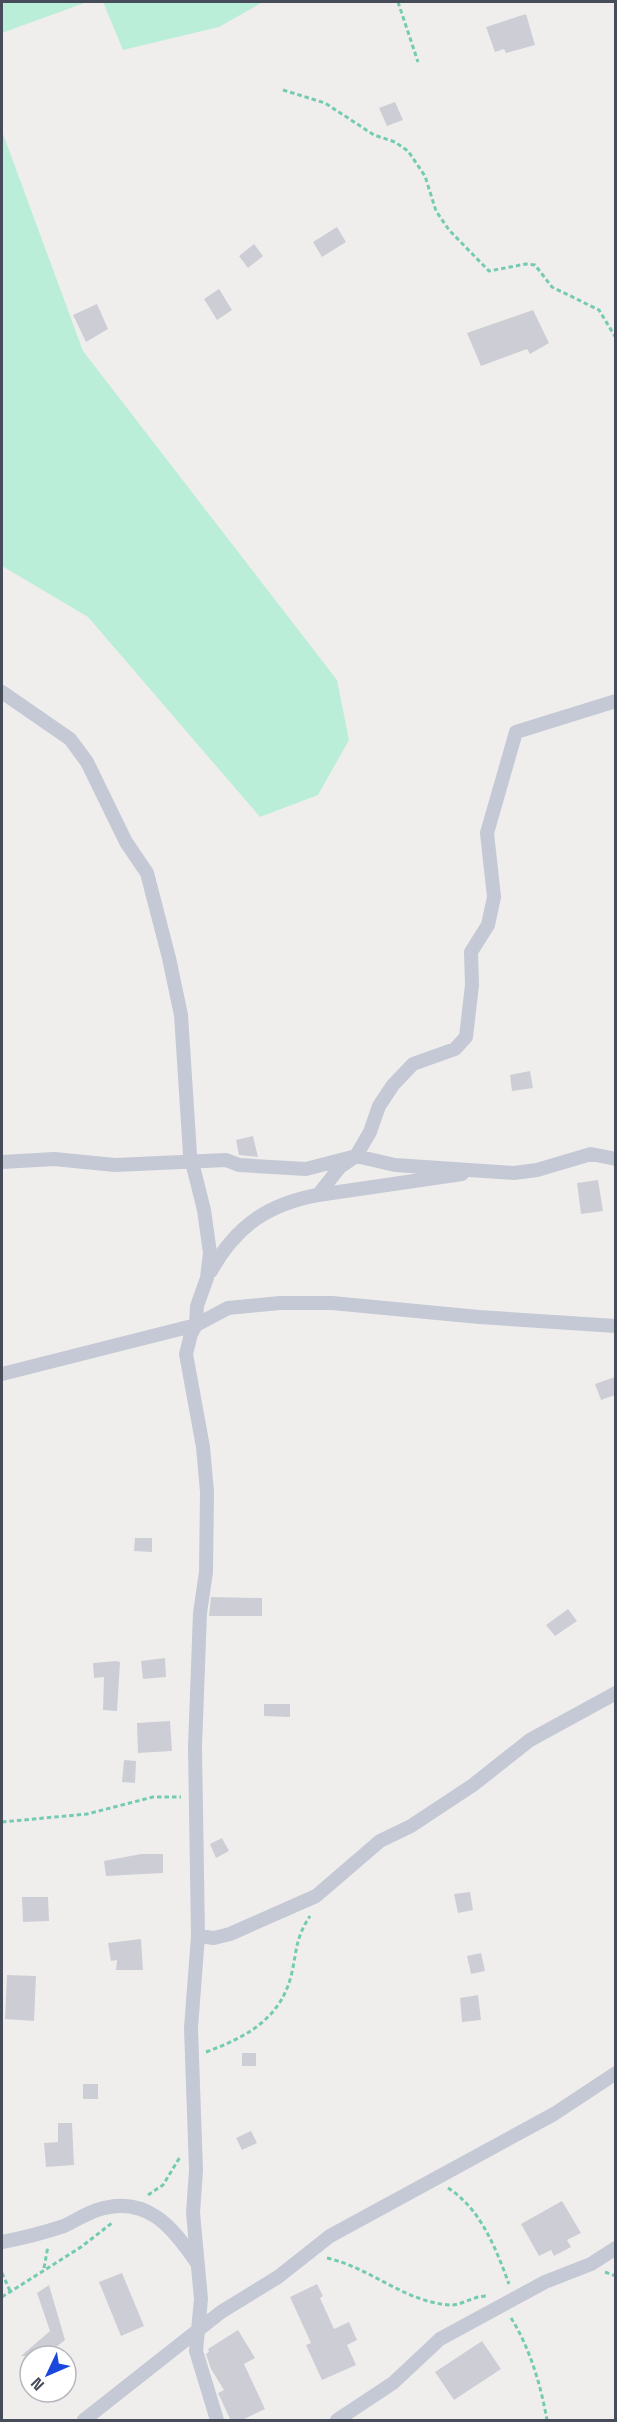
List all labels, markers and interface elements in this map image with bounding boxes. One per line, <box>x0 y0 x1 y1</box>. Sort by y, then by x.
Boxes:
north arrow <box>18 2344 78 2404</box>
text: N <box>26 2373 49 2395</box>

